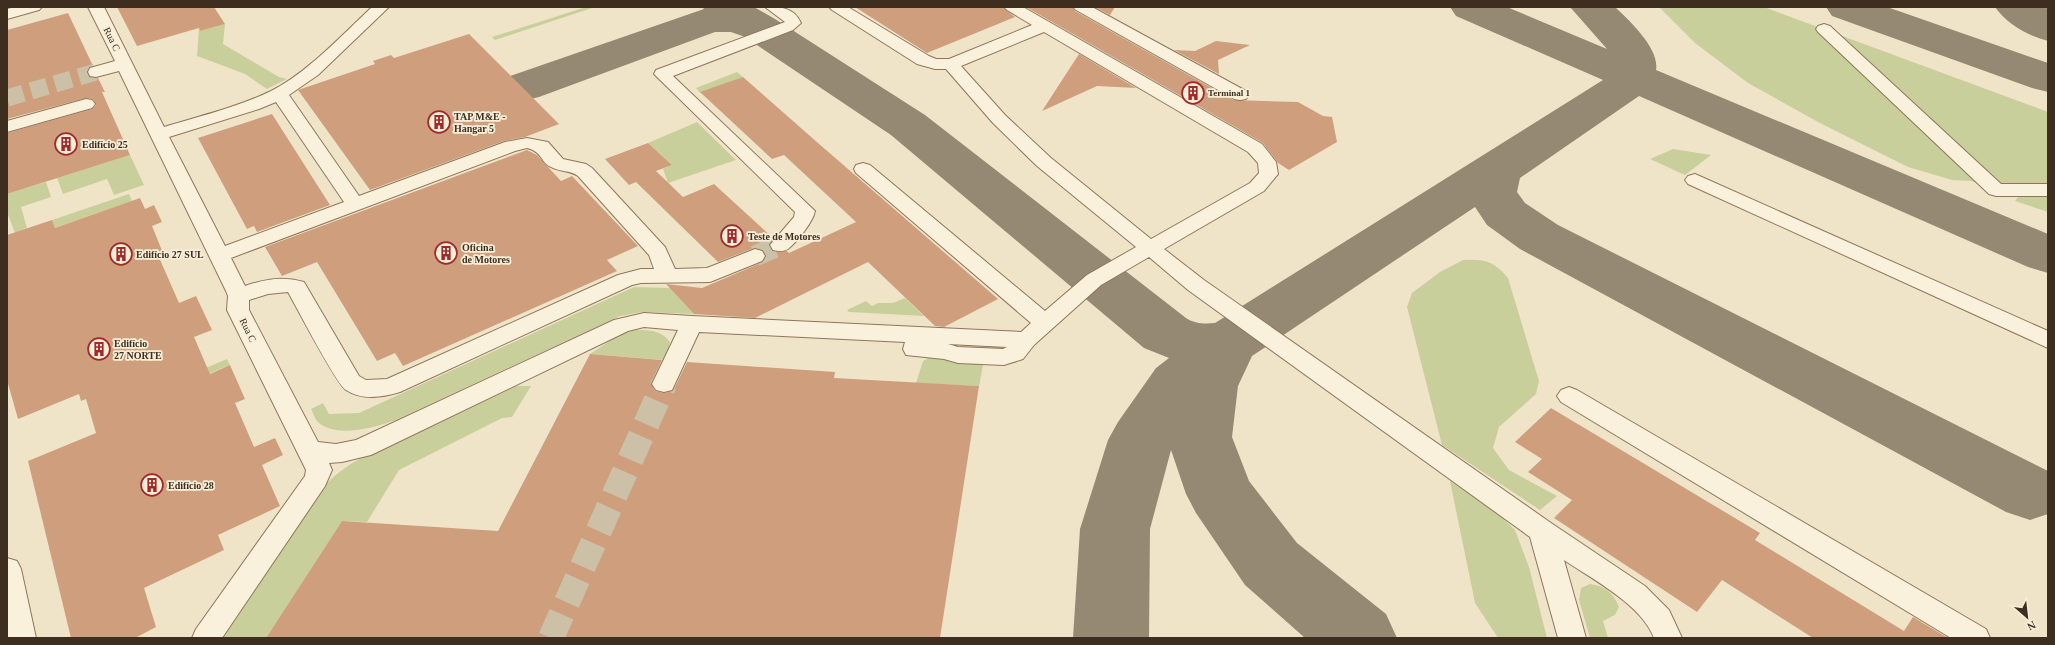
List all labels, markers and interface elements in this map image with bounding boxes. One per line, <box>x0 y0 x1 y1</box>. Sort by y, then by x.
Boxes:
street label: Rua C <box>102 25 123 53</box>
building icon: Terminal 1 <box>1180 80 1206 106</box>
place label: Terminal 1 <box>1208 88 1250 98</box>
building icon: TAP M&E - Hangar 5 <box>426 109 452 135</box>
place label: TAP M&E - Hangar 5 <box>454 111 505 134</box>
building icon: Edifício 25 <box>53 131 79 157</box>
place label: Edifício 25 <box>82 139 128 150</box>
building icon: Teste de Motores <box>719 223 745 249</box>
place label: Teste de Motores <box>748 231 820 242</box>
building icon: Oficina de Motores <box>433 240 459 266</box>
building icon: Edifício 27 SUL <box>108 241 134 267</box>
place label: Oficina de Motores <box>462 242 510 265</box>
place label: Edifício 27 SUL <box>136 249 204 260</box>
street label: Rua C <box>238 316 259 344</box>
building icon: Edifício 27 NORTE <box>86 336 112 362</box>
place label: Edifício 27 NORTE <box>114 338 162 361</box>
building icon: Edifício 28 <box>139 472 165 498</box>
place label: Edifício 28 <box>168 480 214 491</box>
north arrow <box>2007 597 2047 637</box>
text: N <box>2025 619 2038 633</box>

